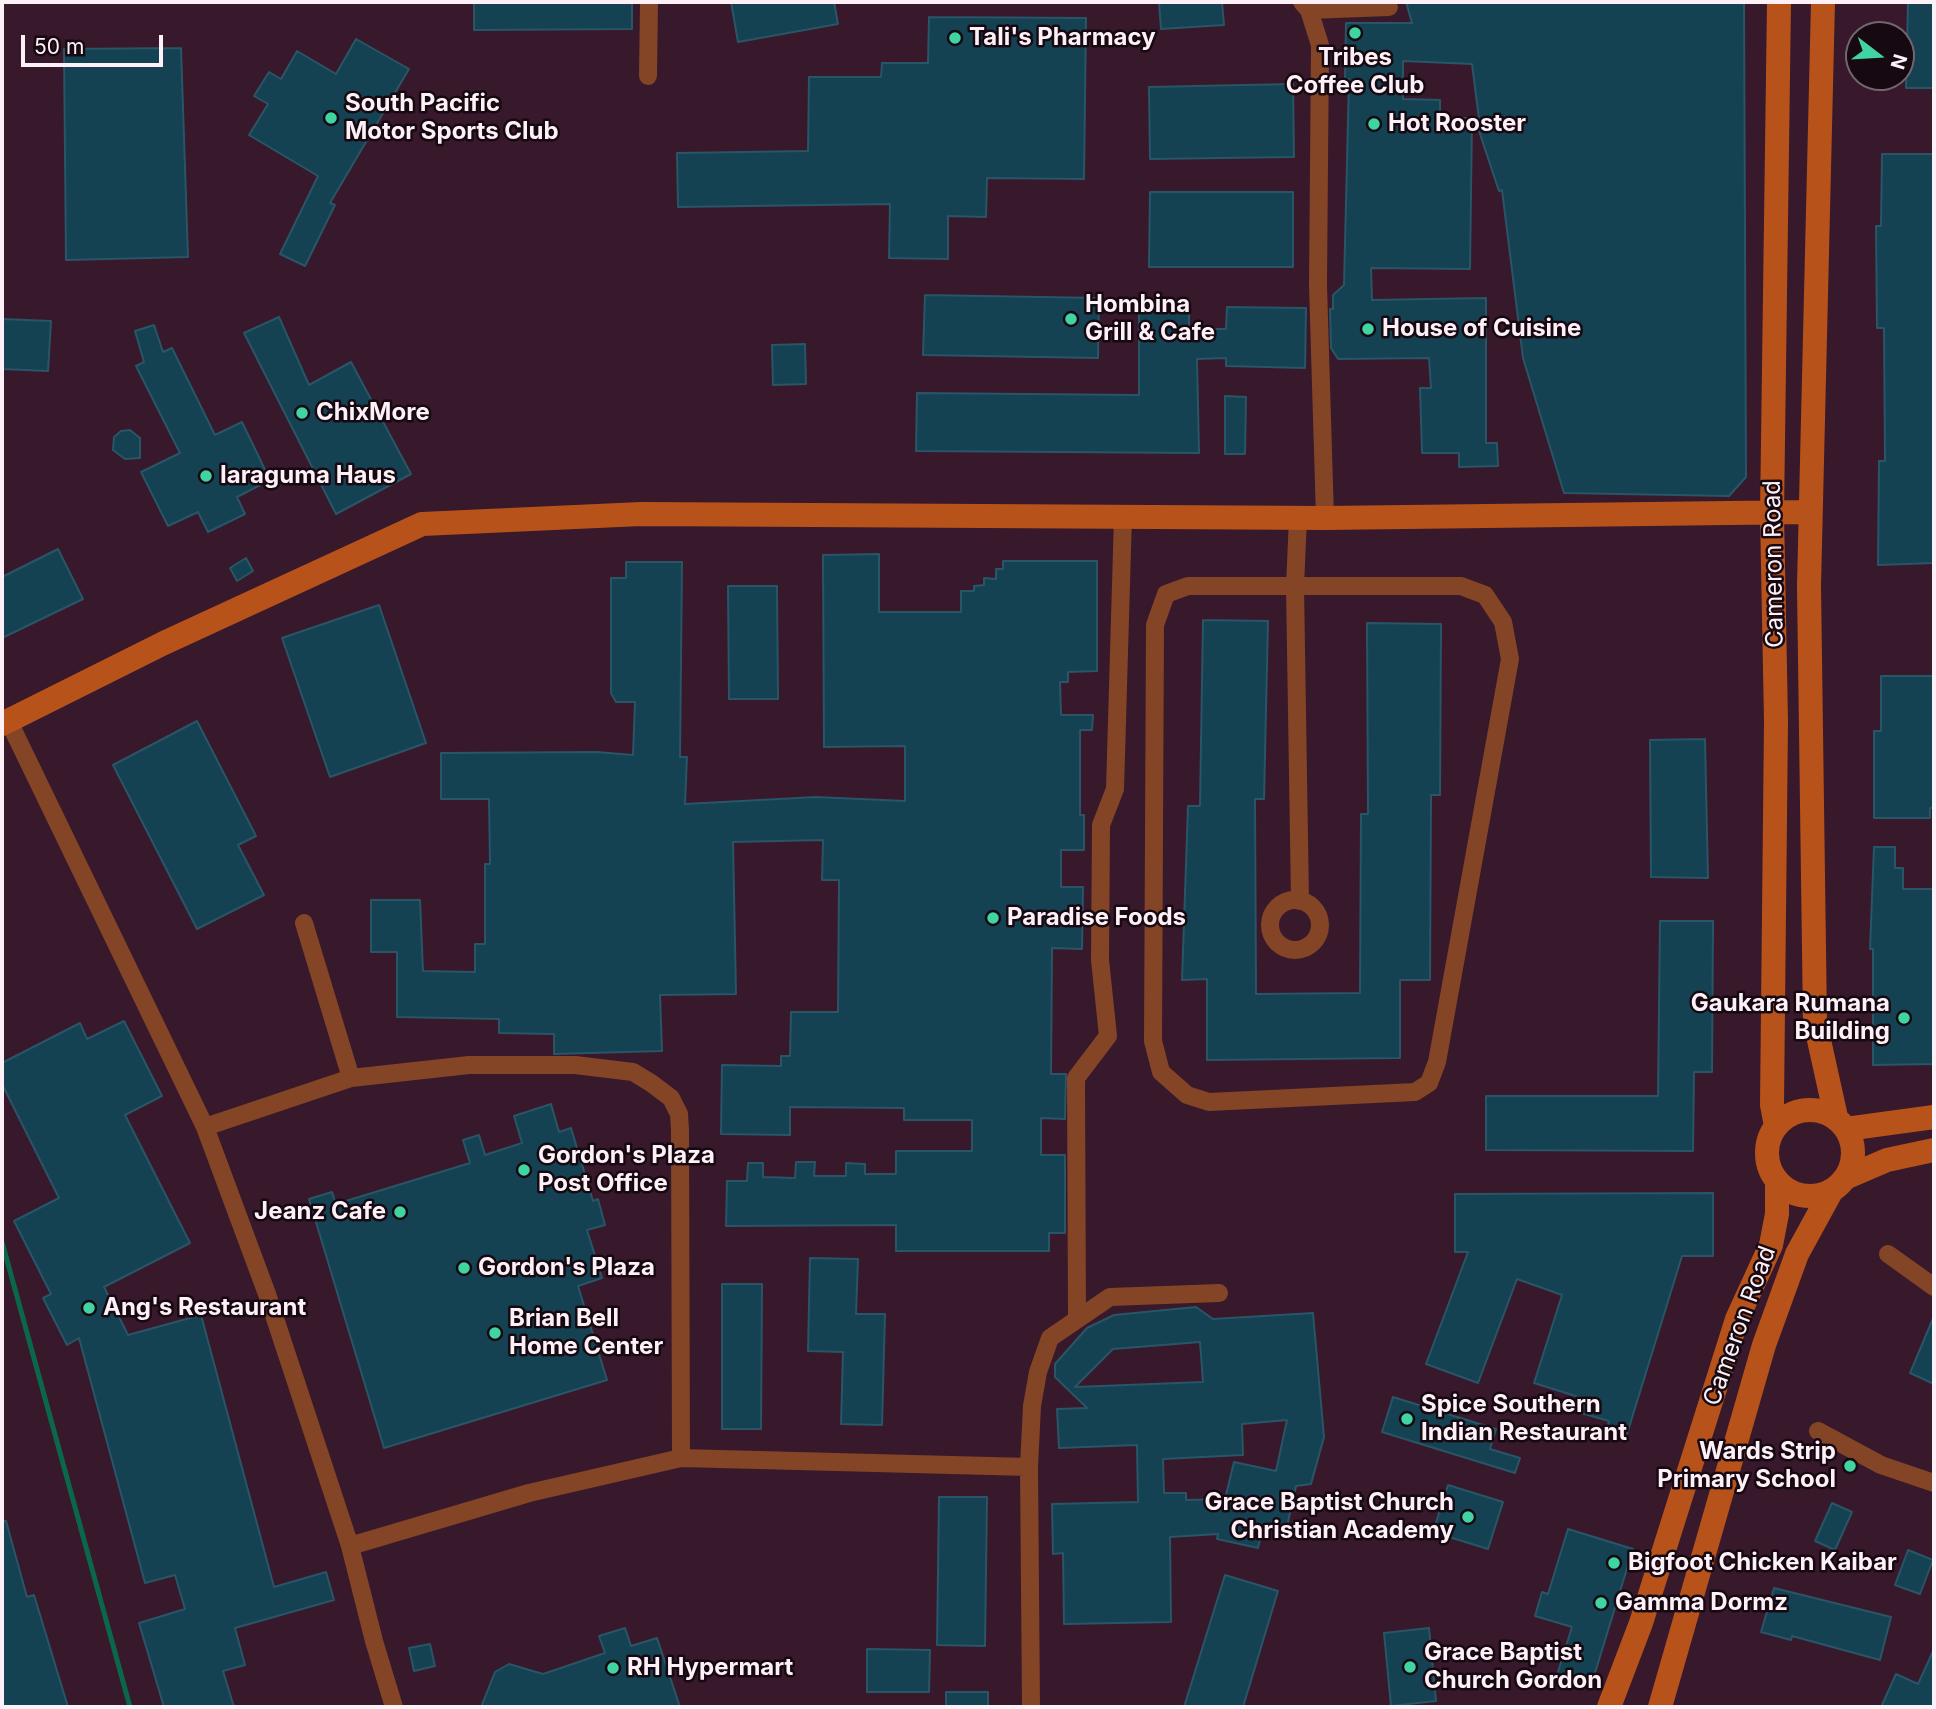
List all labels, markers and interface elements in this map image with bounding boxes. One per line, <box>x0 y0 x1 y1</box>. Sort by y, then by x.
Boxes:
scale bar <box>24 21 166 65</box>
north arrow <box>1845 21 1915 91</box>
place label: Tali's Pharmacy <box>969 24 1156 52</box>
marker: Tribes Coffee Club <box>1347 25 1363 41</box>
marker: Tali's Pharmacy <box>947 30 963 46</box>
text: 50 m <box>34 34 84 59</box>
place label: Tribes Coffee Club <box>1286 44 1424 100</box>
text: N <box>1886 51 1912 72</box>
place label: South Pacific Motor Sports Club <box>345 90 559 146</box>
marker: South Pacific Motor Sports Club <box>323 110 339 126</box>
place label: Hot Rooster <box>1388 110 1526 138</box>
marker: Hot Rooster <box>1366 116 1382 132</box>
place label: Hombina Grill & Cafe <box>1085 291 1215 347</box>
marker: Hombina Grill & Cafe <box>1063 311 1079 327</box>
place label: House of Cuisine <box>1382 315 1581 343</box>
marker: House of Cuisine <box>1360 321 1376 337</box>
place label: ChixMore <box>316 399 430 427</box>
marker: ChixMore <box>294 405 310 421</box>
place label: Iaraguma Haus <box>220 462 396 490</box>
marker: Iaraguma Haus <box>198 468 214 484</box>
street label: Cameron Road <box>1758 480 1790 648</box>
place label: Paradise Foods <box>1007 904 1186 932</box>
marker: Paradise Foods <box>985 910 1001 926</box>
place label: Gaukara Rumana Building <box>1691 990 1890 1046</box>
marker: Gaukara Rumana Building <box>1896 1010 1912 1026</box>
place label: Gordon's Plaza Post Office <box>538 1142 715 1198</box>
marker: Gordon's Plaza Post Office <box>516 1162 532 1178</box>
place label: Jeanz Cafe <box>254 1198 386 1226</box>
marker: Jeanz Cafe <box>392 1204 408 1220</box>
street label: Cameron Road <box>1698 1242 1782 1410</box>
place label: Gordon's Plaza <box>478 1254 655 1282</box>
marker: Gordon's Plaza <box>456 1260 472 1276</box>
place label: Ang's Restaurant <box>103 1294 306 1322</box>
marker: Ang's Restaurant <box>81 1300 97 1316</box>
place label: Brian Bell Home Center <box>509 1305 663 1361</box>
marker: Brian Bell Home Center <box>487 1325 503 1341</box>
place label: Spice Southern Indian Restaurant <box>1421 1391 1627 1447</box>
marker: Spice Southern Indian Restaurant <box>1399 1411 1415 1427</box>
place label: Wards Strip Primary School <box>1657 1438 1836 1494</box>
marker: Wards Strip Primary School <box>1842 1458 1858 1474</box>
place label: Grace Baptist Church Christian Academy <box>1204 1489 1454 1545</box>
marker: Grace Baptist Church Christian Academy <box>1460 1509 1476 1525</box>
place label: Bigfoot Chicken Kaibar <box>1628 1549 1897 1577</box>
marker: Bigfoot Chicken Kaibar <box>1606 1555 1622 1571</box>
place label: Gamma Dormz <box>1615 1589 1788 1617</box>
marker: Gamma Dormz <box>1593 1595 1609 1611</box>
place label: Grace Baptist Church Gordon <box>1424 1639 1602 1695</box>
place label: RH Hypermart <box>627 1654 793 1682</box>
marker: Grace Baptist Church Gordon <box>1402 1659 1418 1675</box>
marker: RH Hypermart <box>605 1660 621 1676</box>

